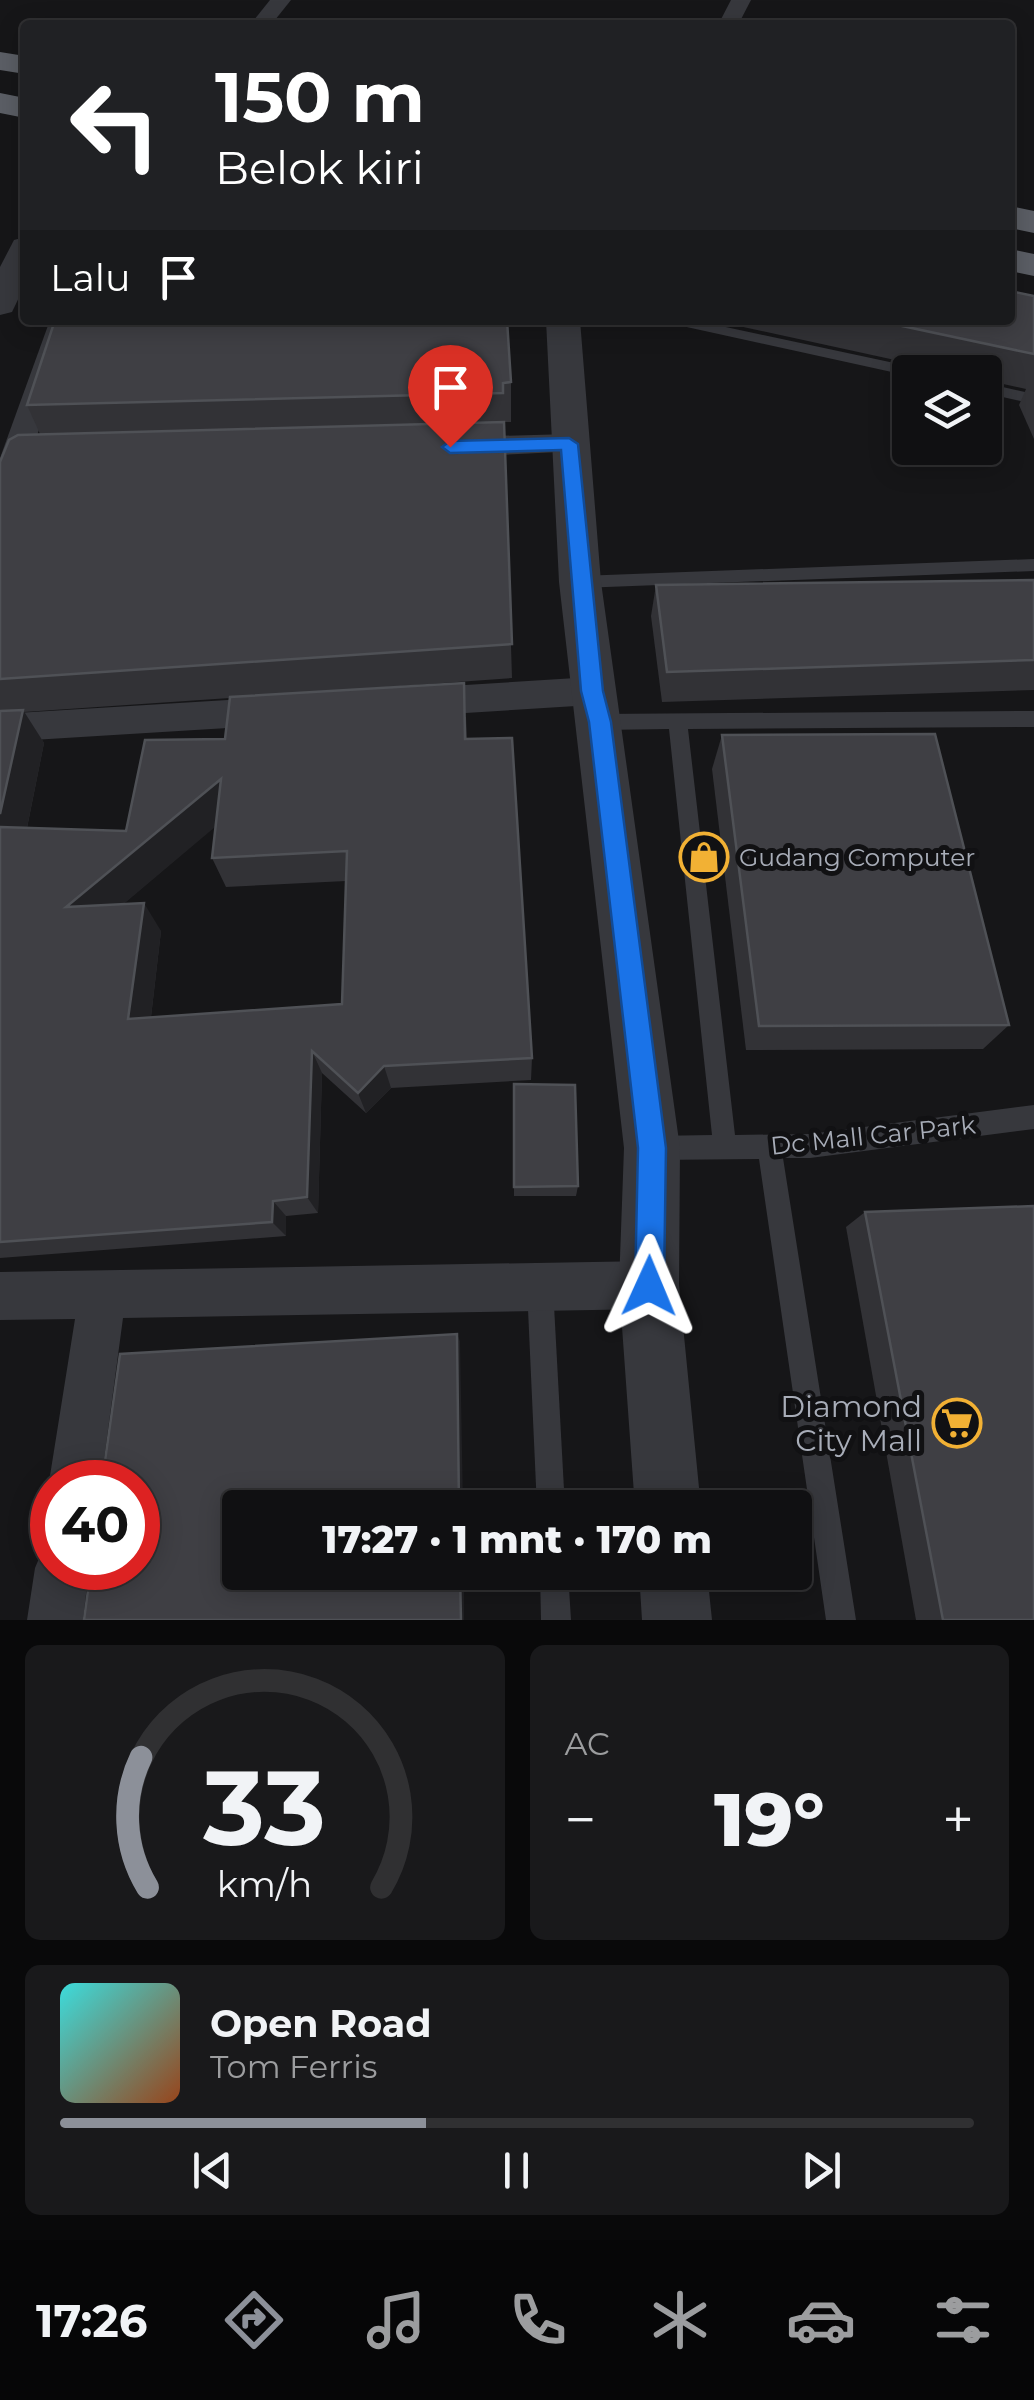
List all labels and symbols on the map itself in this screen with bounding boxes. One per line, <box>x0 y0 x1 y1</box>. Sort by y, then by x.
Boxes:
pin <box>408 345 493 448</box>
shop icon: Gudang Computer <box>678 831 730 883</box>
place label: Gudang Computer <box>739 842 975 872</box>
street label: Dc Mall Car Park <box>769 1109 977 1161</box>
position arrow <box>597 1234 701 1338</box>
place label: Diamond City Mall <box>780 1388 922 1459</box>
supermarket icon: Diamond City Mall <box>931 1397 983 1449</box>
speed limit sign: 40 <box>30 1460 160 1590</box>

